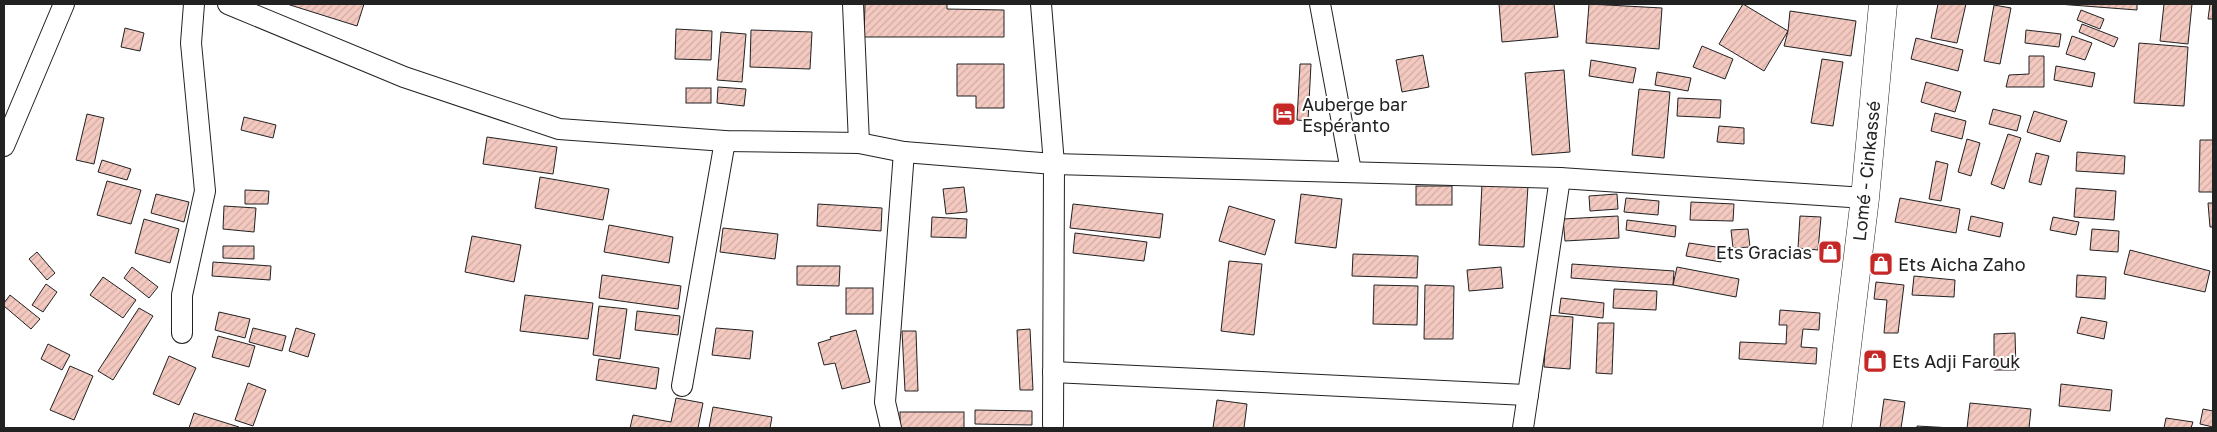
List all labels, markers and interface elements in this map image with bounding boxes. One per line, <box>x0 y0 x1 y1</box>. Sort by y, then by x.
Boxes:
place label: Auberge bar Espéranto <box>1302 93 1407 136</box>
street label: Lomé - Cinkassé <box>1848 100 1884 242</box>
hotel icon: Auberge bar Espéranto <box>1271 101 1297 127</box>
shop icon: Ets Gracias <box>1817 239 1843 265</box>
place label: Ets Gracias <box>1716 241 1812 263</box>
shop icon: Ets Aicha Zaho <box>1868 251 1894 277</box>
place label: Ets Aicha Zaho <box>1898 253 2026 275</box>
shop icon: Ets Adji Farouk <box>1862 348 1888 374</box>
place label: Ets Adji Farouk <box>1892 350 2021 372</box>

